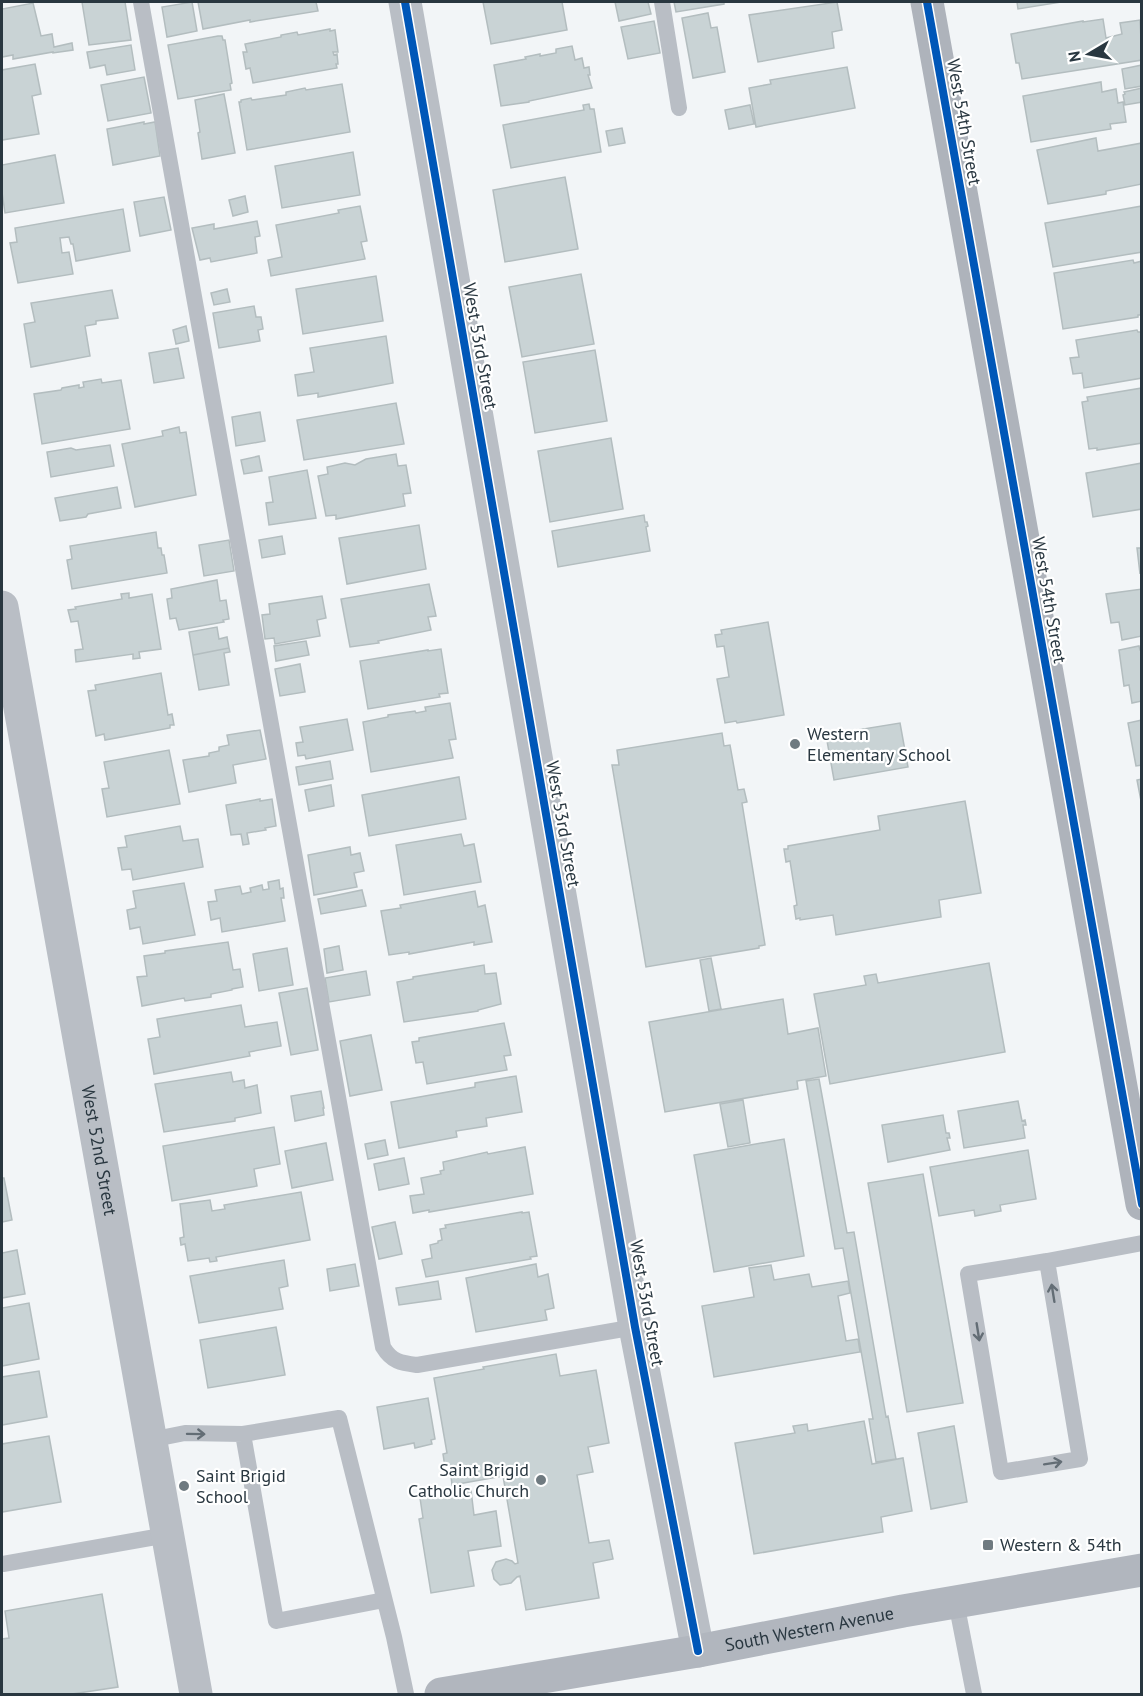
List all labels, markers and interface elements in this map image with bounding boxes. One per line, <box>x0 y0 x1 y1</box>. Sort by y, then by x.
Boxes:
north arrow <box>1059 24 1119 84</box>
text: N <box>1063 50 1085 64</box>
street label: West 54th Street <box>942 57 987 187</box>
street label: West 53rd Street <box>458 281 503 411</box>
street label: West 54th Street <box>1027 535 1072 665</box>
place label: Western Elementary School <box>807 722 951 766</box>
marker: Western Elementary School <box>788 737 802 751</box>
street label: West 53rd Street <box>541 759 586 889</box>
street label: West 52nd Street <box>77 1083 122 1217</box>
street label: West 53rd Street <box>625 1238 670 1368</box>
one-way arrow <box>1047 1284 1058 1304</box>
one-way arrow <box>972 1322 983 1342</box>
one-way arrow <box>186 1428 206 1439</box>
place label: Saint Brigid Catholic Church <box>408 1458 529 1502</box>
one-way arrow <box>1043 1458 1062 1469</box>
place label: Saint Brigid School <box>196 1464 286 1508</box>
marker: Saint Brigid Catholic Church <box>534 1473 548 1487</box>
marker: Saint Brigid School <box>177 1479 191 1493</box>
place label: Western & 54th <box>1000 1533 1122 1556</box>
marker: Western & 54th <box>981 1538 995 1552</box>
street label: South Western Avenue <box>723 1601 896 1657</box>

